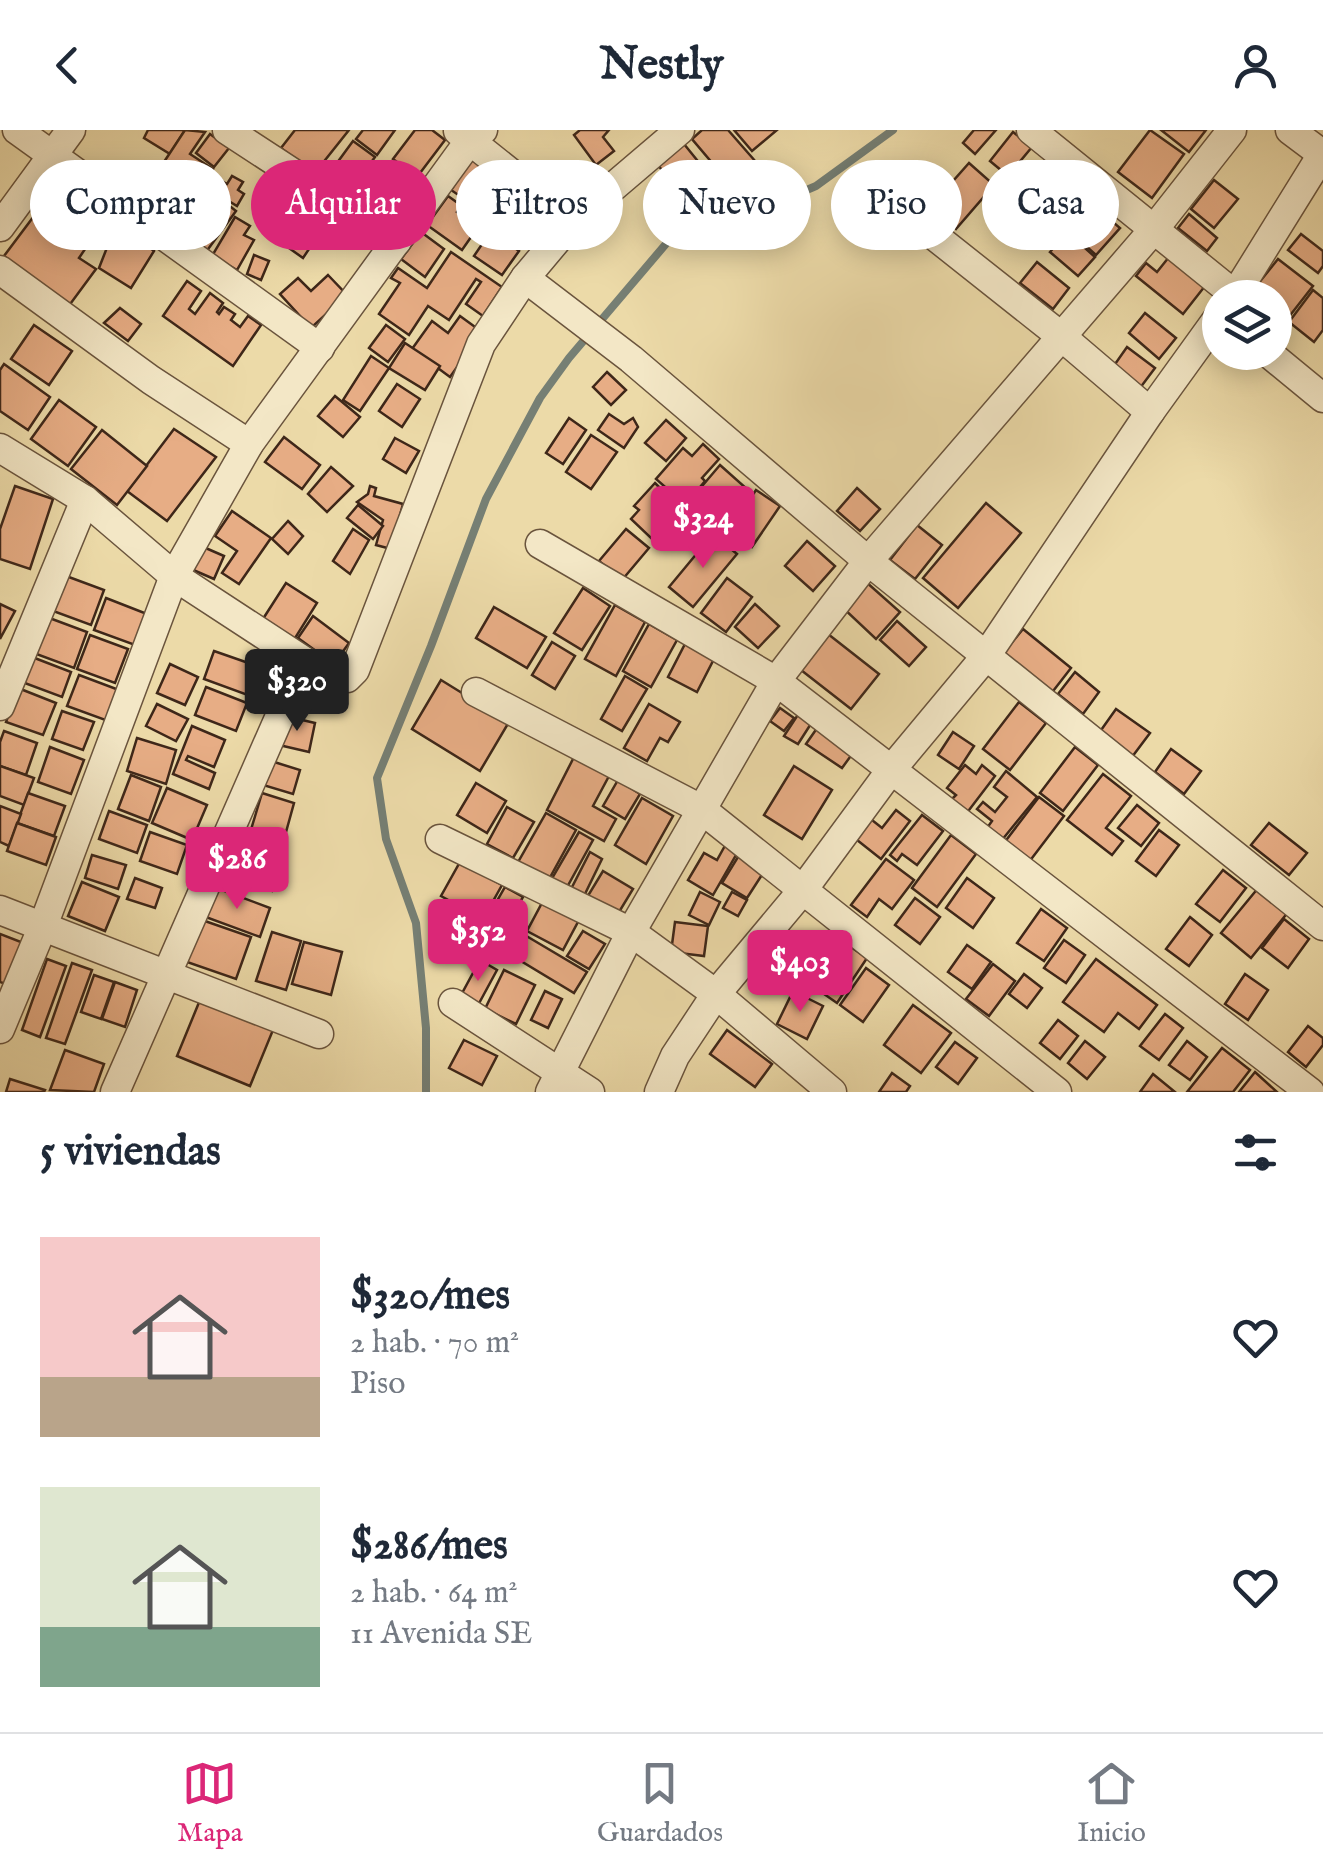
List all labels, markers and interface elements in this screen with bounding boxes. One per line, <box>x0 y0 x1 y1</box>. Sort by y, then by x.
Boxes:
text: Nestly <box>600 37 723 94</box>
icon: back <box>40 38 95 93</box>
icon: person <box>1228 38 1283 93</box>
chip: Comprar <box>30 160 231 250</box>
chip: Alquilar <box>251 160 436 250</box>
chip: Filtros <box>456 160 623 250</box>
chip: Nuevo <box>643 160 811 250</box>
chip: Piso <box>831 160 962 250</box>
chip: Casa <box>982 160 1119 250</box>
map controls <box>1202 280 1292 370</box>
button: layers <box>1202 280 1292 370</box>
pin: $324 <box>644 486 762 571</box>
text: $324 <box>673 498 733 539</box>
pin: $320 <box>238 649 356 734</box>
text: $320 <box>267 661 327 702</box>
pin: $286 <box>178 827 296 912</box>
text: $286 <box>208 839 266 880</box>
pin: $352 <box>419 899 537 984</box>
text: $352 <box>450 911 506 952</box>
pin: $403 <box>741 930 859 1015</box>
text: $403 <box>769 942 831 983</box>
icon: filters <box>1228 1125 1283 1180</box>
text: 5 viviendas <box>40 1126 221 1179</box>
text: $320/mes <box>350 1270 510 1323</box>
icon: home <box>120 1277 240 1397</box>
icon: heart <box>1228 1310 1283 1365</box>
text: 2 hab. · 70 m² <box>350 1323 519 1364</box>
text: Piso <box>350 1364 406 1405</box>
text: $286/mes <box>350 1520 508 1573</box>
icon: home <box>120 1527 240 1647</box>
icon: heart <box>1228 1560 1283 1615</box>
text: 2 hab. · 64 m² <box>350 1573 518 1614</box>
text: 11 Avenida SE <box>350 1614 532 1655</box>
tab: Mapa <box>177 1756 243 1851</box>
tab: Guardados <box>597 1756 723 1851</box>
tab: Inicio <box>1077 1756 1146 1851</box>

